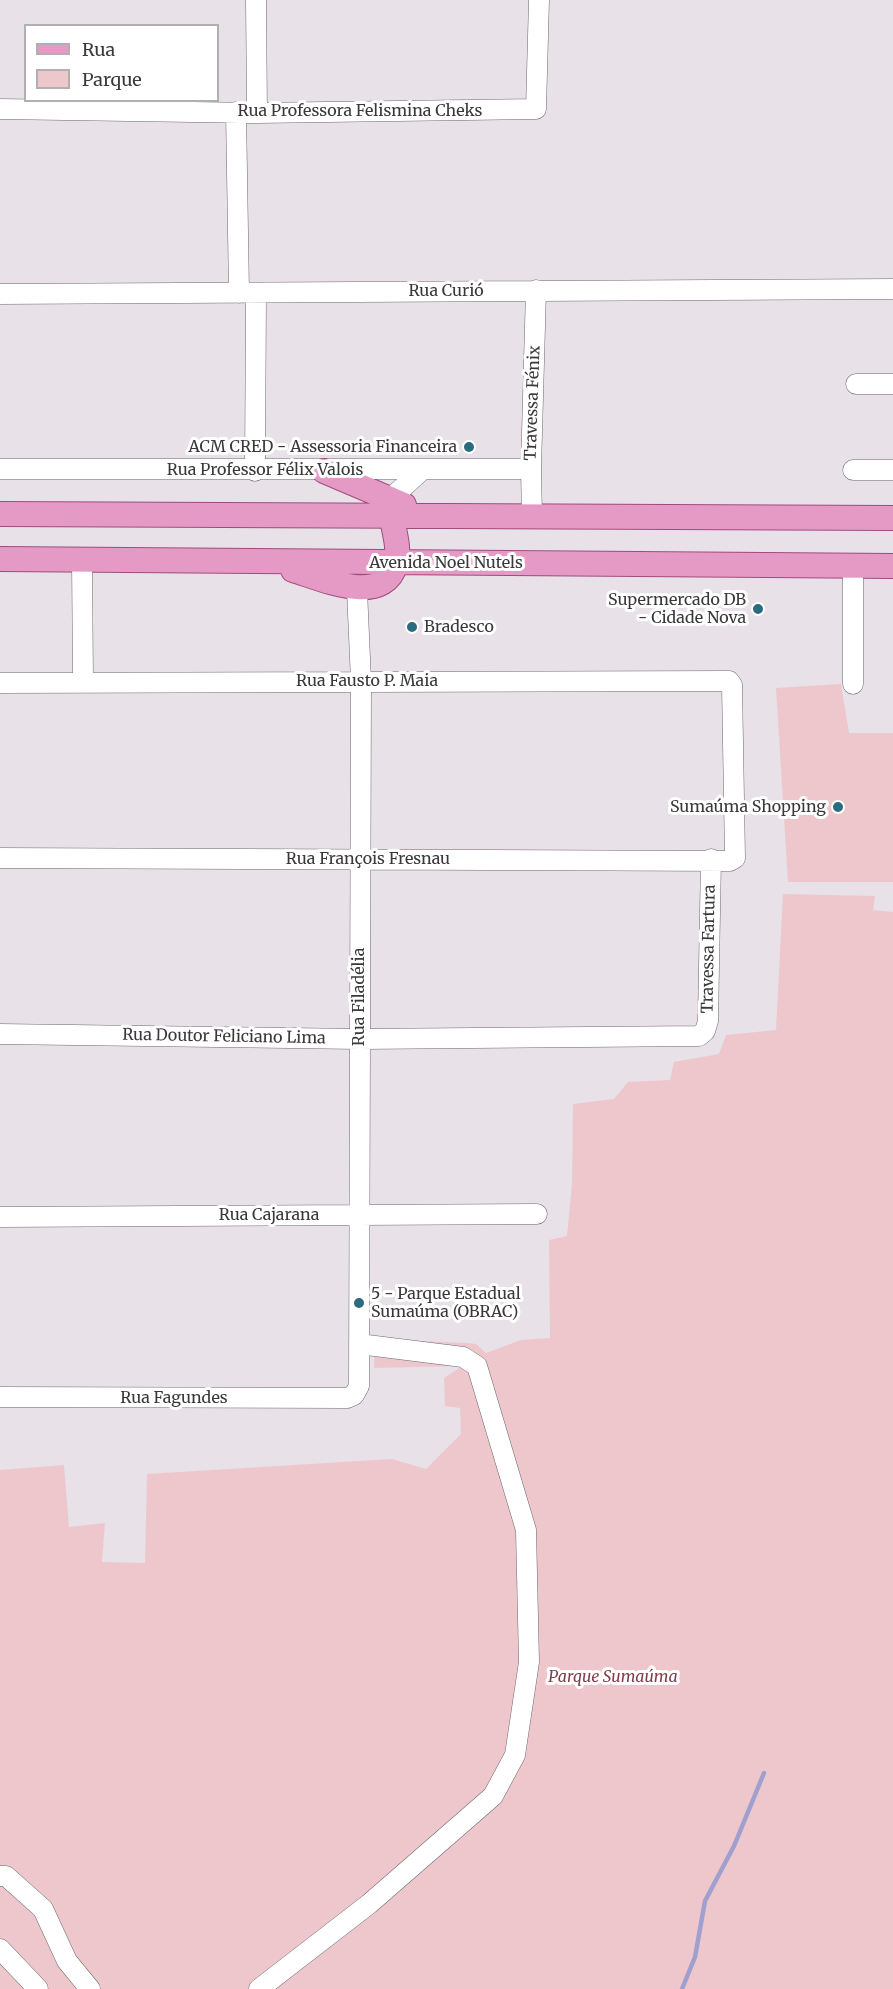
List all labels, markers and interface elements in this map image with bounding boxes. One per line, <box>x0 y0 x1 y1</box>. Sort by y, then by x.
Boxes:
legend <box>24 24 219 102</box>
text: Rua <box>82 38 115 61</box>
text: Parque <box>82 68 142 91</box>
street label: Rua Professora Felismina Cheks <box>238 101 482 121</box>
street label: Rua Curió <box>408 281 484 301</box>
street label: Travessa Fénix <box>521 345 545 461</box>
place label: ACM CRED - Assessoria Financeira <box>188 437 457 457</box>
marker: ACM CRED - Assessoria Financeira <box>462 440 476 454</box>
street label: Rua Professor Félix Valois <box>167 460 363 480</box>
street label: Avenida Noel Nutels <box>369 553 523 573</box>
place label: Supermercado DB - Cidade Nova <box>608 590 746 628</box>
marker: Supermercado DB - Cidade Nova <box>751 602 765 616</box>
place label: Bradesco <box>424 617 494 637</box>
marker: Bradesco <box>405 620 419 634</box>
street label: Rua Fausto P. Maia <box>296 671 438 691</box>
place label: Sumaúma Shopping <box>670 797 826 817</box>
marker: Sumaúma Shopping <box>831 800 845 814</box>
street label: Rua François Fresnau <box>286 849 450 869</box>
street label: Travessa Fartura <box>698 884 720 1014</box>
street label: Rua Filadélia <box>349 948 369 1046</box>
street label: Rua Doutor Feliciano Lima <box>122 1026 326 1048</box>
street label: Rua Cajarana <box>219 1205 319 1225</box>
place label: 5 - Parque Estadual Sumaúma (OBRAC) <box>371 1284 521 1322</box>
marker: 5 - Parque Estadual Sumaúma (OBRAC) <box>352 1296 366 1310</box>
street label: Rua Fagundes <box>120 1388 228 1408</box>
park label: Parque Sumaúma <box>548 1667 678 1687</box>

